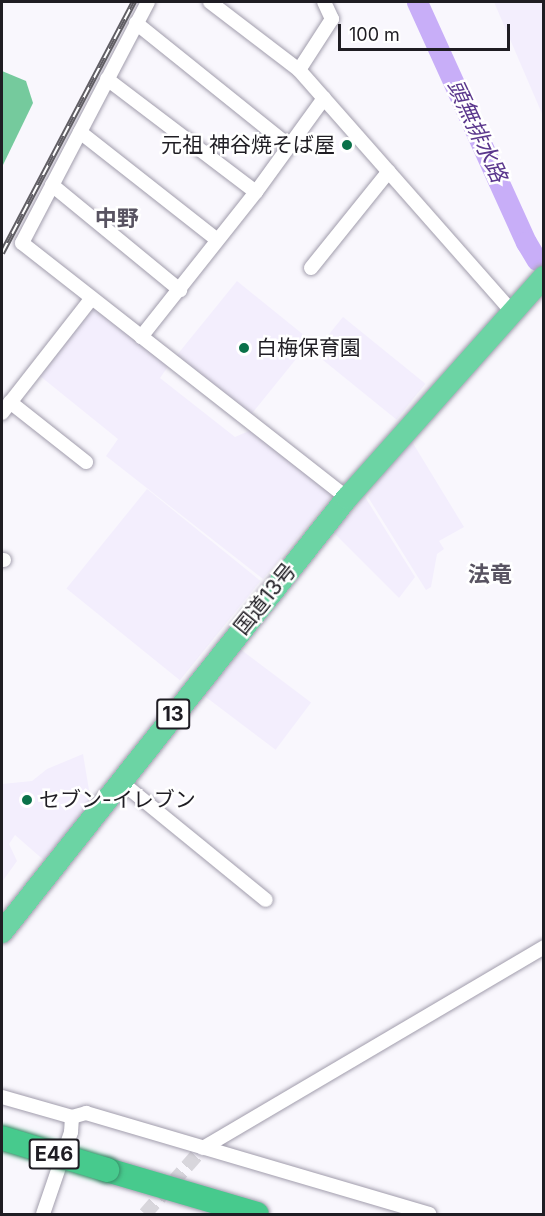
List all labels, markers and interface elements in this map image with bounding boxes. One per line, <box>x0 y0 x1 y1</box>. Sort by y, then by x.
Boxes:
scale bar <box>341 12 514 50</box>
text: 100 m <box>349 24 400 45</box>
water label: 頭無排水路 <box>442 76 512 186</box>
place label: 元祖 神谷焼そば屋 <box>161 132 335 158</box>
marker: 元祖 神谷焼そば屋 <box>340 138 354 152</box>
district label: 中野 <box>95 206 139 232</box>
place label: 白梅保育園 <box>256 335 361 361</box>
marker: 白梅保育園 <box>237 341 251 355</box>
street label: 国道13号 <box>229 558 301 640</box>
district label: 法竜 <box>468 562 512 588</box>
road number: 13 <box>155 697 191 731</box>
place label: セブン-イレブン <box>39 787 196 813</box>
marker: セブン-イレブン <box>20 793 34 807</box>
road number: E46 <box>28 1137 80 1171</box>

